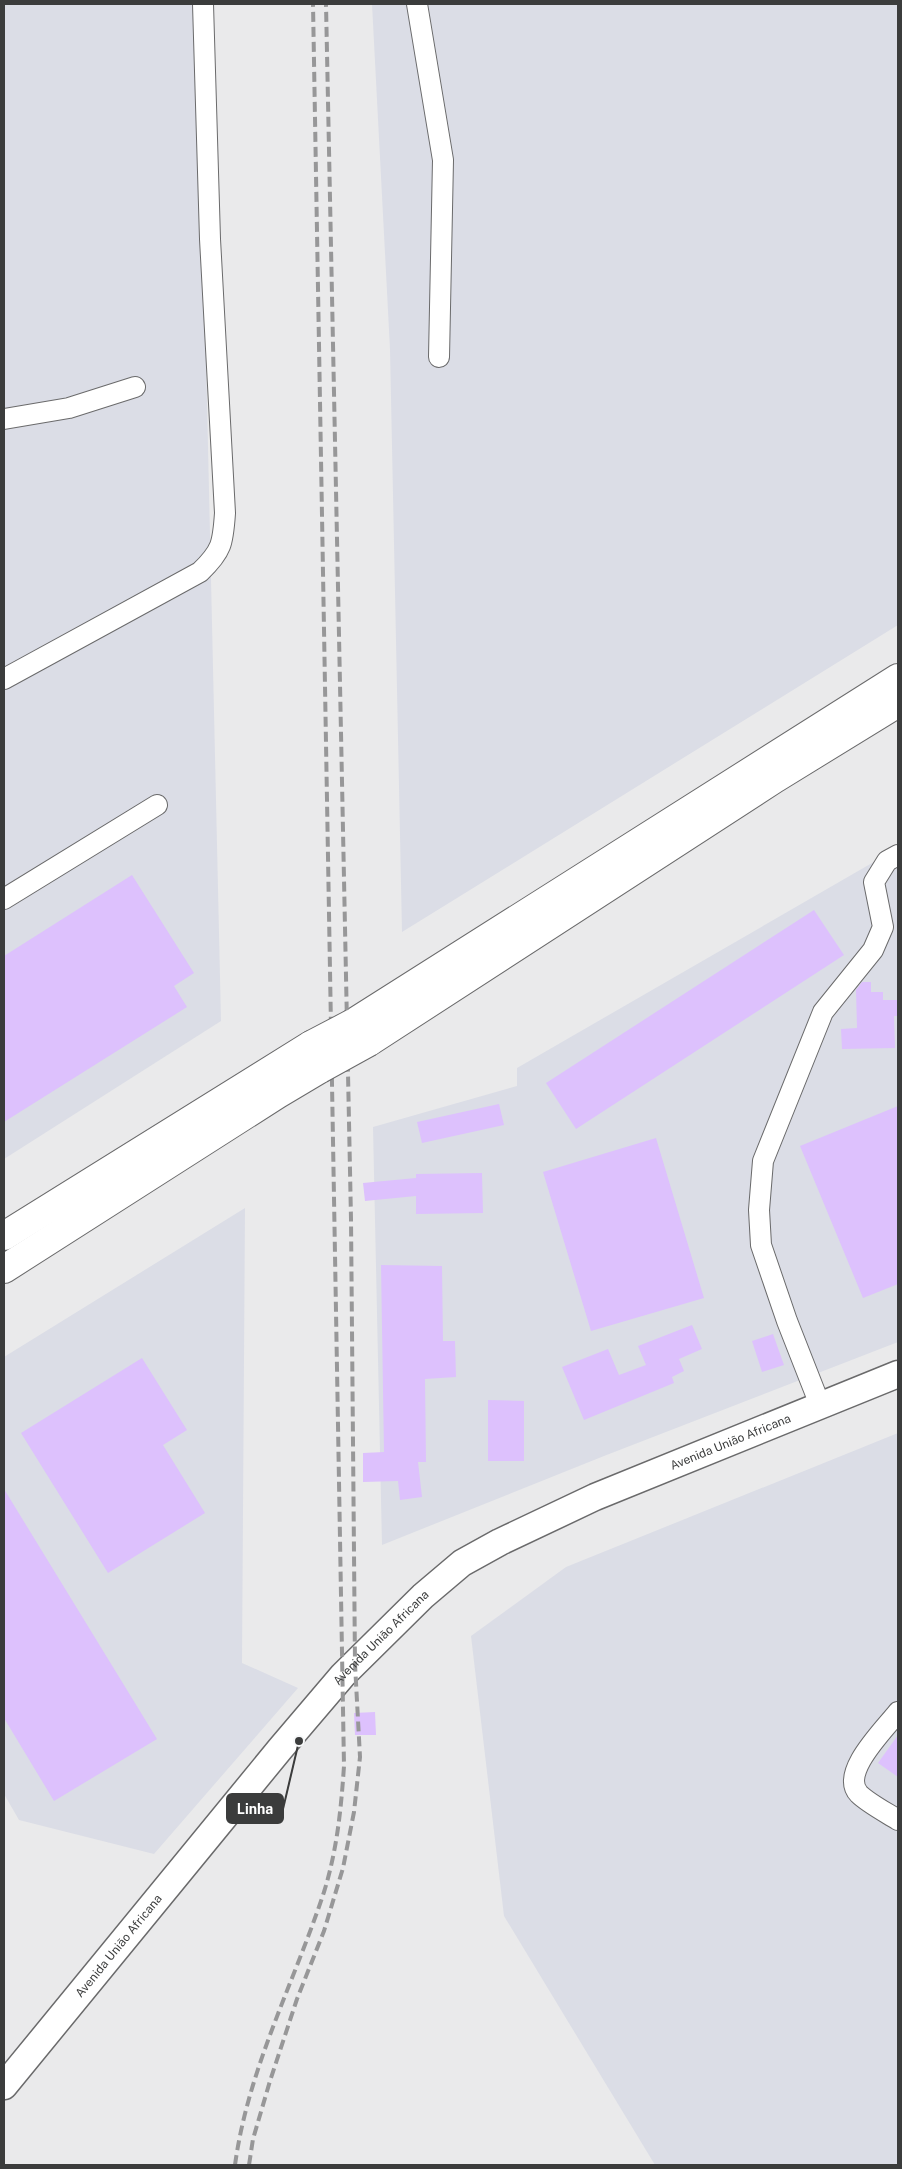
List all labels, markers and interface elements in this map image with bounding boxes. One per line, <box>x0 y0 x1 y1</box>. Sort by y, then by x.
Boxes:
street label: Avenida União Africana <box>668 1411 793 1473</box>
street label: Avenida União Africana <box>330 1587 431 1688</box>
callout: Linha <box>227 1794 283 1823</box>
text: Linha <box>237 1801 273 1817</box>
street label: Avenida União Africana <box>72 1892 165 2000</box>

